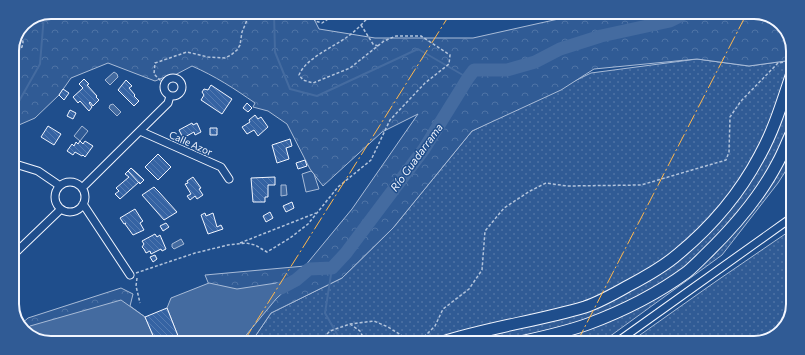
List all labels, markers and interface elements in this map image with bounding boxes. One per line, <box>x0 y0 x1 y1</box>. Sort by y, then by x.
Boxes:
water label: Río Guadarrama <box>387 120 445 193</box>
street label: Calle Azor <box>167 128 215 158</box>

